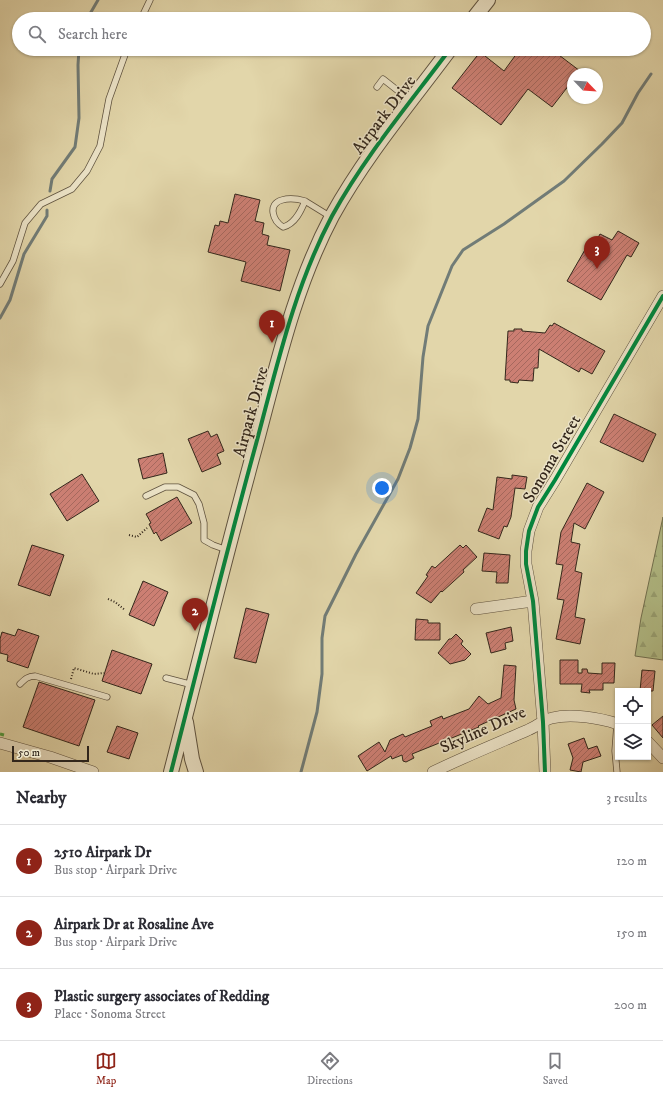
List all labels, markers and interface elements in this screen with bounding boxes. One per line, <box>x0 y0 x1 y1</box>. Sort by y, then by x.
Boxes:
search box <box>12 12 651 56</box>
icon: search <box>26 23 48 45</box>
text: Search here <box>58 25 127 44</box>
north arrow <box>567 68 603 104</box>
street label: Airpark Drive <box>347 71 421 159</box>
pin: 3 <box>584 236 610 269</box>
pin: 1 <box>259 310 285 343</box>
street label: Airpark Drive <box>228 364 274 460</box>
street label: Sonoma Street <box>518 411 586 507</box>
your location <box>372 478 392 498</box>
pin: 2 <box>182 598 208 631</box>
map controls <box>615 688 651 760</box>
button: locate <box>615 688 651 724</box>
street label: Skyline Drive <box>437 701 529 759</box>
button: layers <box>615 724 651 760</box>
scale bar <box>12 744 89 763</box>
text: 50 m <box>18 746 40 760</box>
text: Nearby <box>16 787 66 809</box>
text: 3 results <box>606 790 647 806</box>
text: 2510 Airpark Dr <box>54 843 151 862</box>
text: 1 <box>27 853 31 869</box>
text: 120 m <box>616 853 647 869</box>
text: Bus stop · Airpark Drive <box>54 862 177 878</box>
text: Airpark Dr at Rosaline Ave <box>54 915 214 934</box>
text: 2 <box>26 925 32 941</box>
text: 150 m <box>616 925 647 941</box>
text: Bus stop · Airpark Drive <box>54 934 177 950</box>
text: Plastic surgery associates of Redding <box>54 987 269 1006</box>
text: 3 <box>27 997 31 1013</box>
text: 200 m <box>614 997 647 1013</box>
text: Place · Sonoma Street <box>54 1006 166 1022</box>
tab: Map <box>95 1050 117 1088</box>
tab: Directions <box>307 1050 353 1088</box>
tab: Saved <box>543 1050 568 1088</box>

